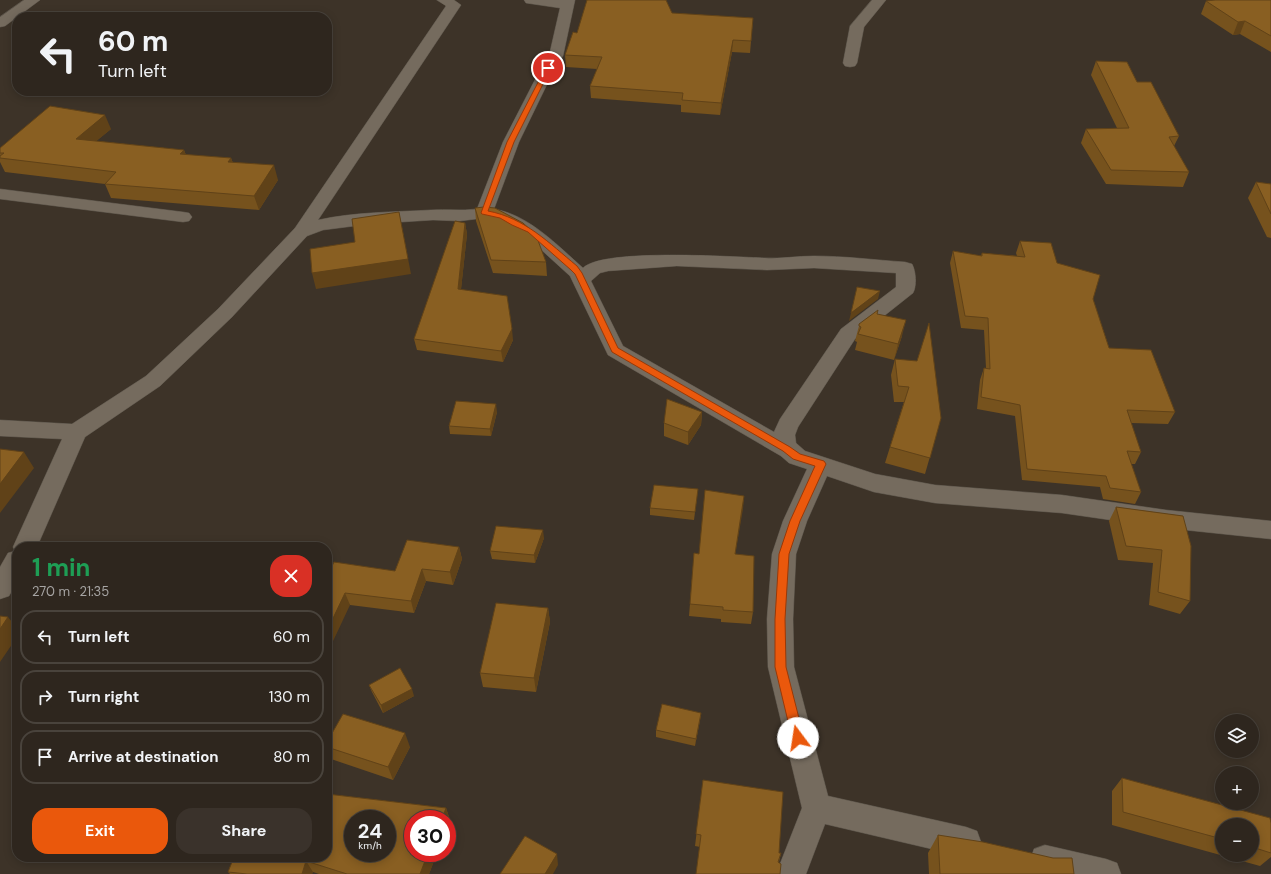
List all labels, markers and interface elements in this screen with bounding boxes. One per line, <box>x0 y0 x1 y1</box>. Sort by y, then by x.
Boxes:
text: 60 m <box>98 23 168 60</box>
icon: left <box>32 28 84 80</box>
pin <box>531 51 565 85</box>
icon: arrive <box>537 57 559 79</box>
text: Turn left <box>98 59 167 83</box>
text: 1 min <box>32 552 90 583</box>
button: close <box>270 555 312 597</box>
text: 270 m · 21:35 <box>32 583 109 600</box>
icon: left <box>34 626 56 648</box>
text: Turn left <box>68 627 129 647</box>
text: 60 m <box>273 627 310 647</box>
icon: right <box>34 686 56 708</box>
text: Turn right <box>68 687 139 707</box>
text: 130 m <box>269 687 310 707</box>
map controls <box>1215 714 1259 862</box>
button: layers <box>1215 714 1259 758</box>
position arrow <box>777 717 819 759</box>
icon: arrive <box>34 746 56 768</box>
text: Arrive at destination <box>68 747 219 767</box>
text: 80 m <box>273 747 310 767</box>
button: + <box>1215 766 1259 810</box>
button: Exit <box>32 808 168 854</box>
button: Share <box>176 808 312 854</box>
speed limit sign: 30 <box>404 810 456 862</box>
text: 24 <box>358 818 382 844</box>
button: − <box>1215 818 1259 862</box>
text: km/h <box>358 839 382 852</box>

